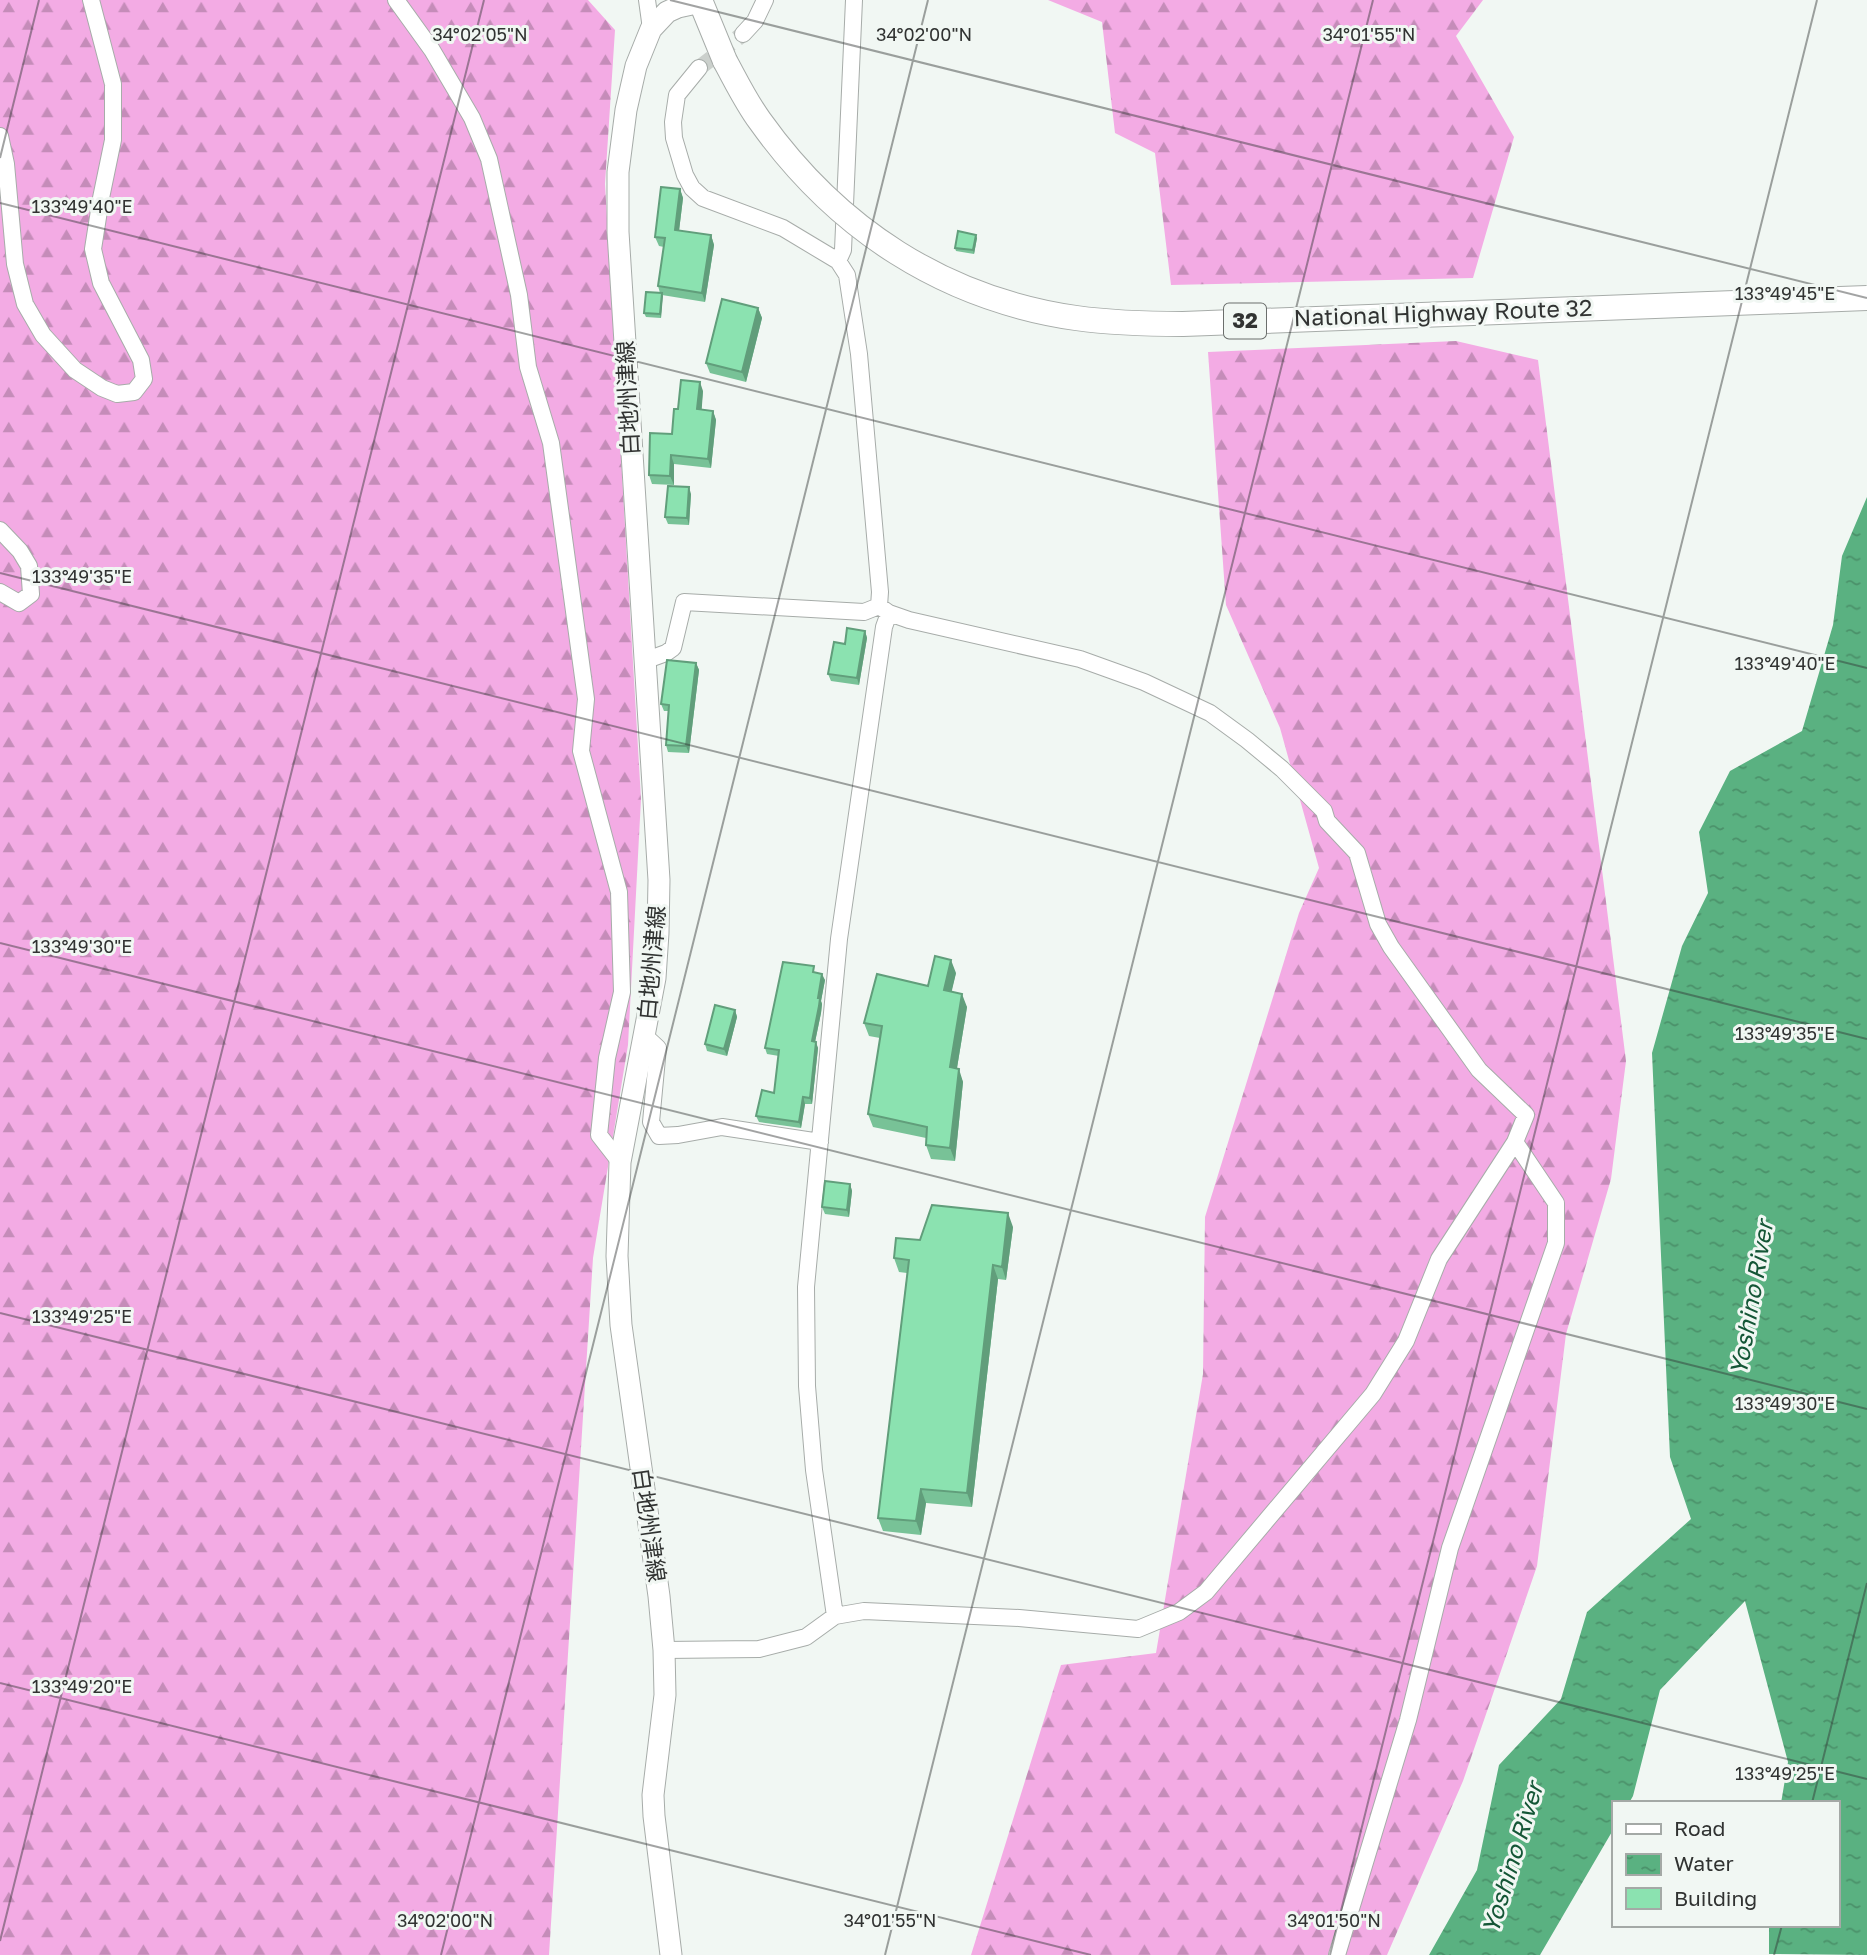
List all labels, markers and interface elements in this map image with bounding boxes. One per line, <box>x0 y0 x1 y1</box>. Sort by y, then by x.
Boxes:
text: 34°02'05"N <box>432 23 528 45</box>
text: 34°02'00"N <box>876 23 972 45</box>
text: 34°01'55"N <box>1322 23 1416 45</box>
text: 133°49'40"E <box>31 195 133 217</box>
text: 133°49'45"E <box>1735 282 1835 304</box>
street label: National Highway Route 32 <box>1293 293 1593 331</box>
road number: 32 <box>1224 304 1266 338</box>
street label: 白地州津線 <box>610 340 644 456</box>
text: 133°49'35"E <box>32 565 132 587</box>
text: 133°49'40"E <box>1734 652 1836 674</box>
street label: 白地州津線 <box>632 904 670 1021</box>
text: 133°49'30"E <box>32 935 132 957</box>
text: 133°49'35"E <box>1735 1022 1835 1044</box>
water label: Yoshino River <box>1723 1215 1779 1377</box>
text: 133°49'25"E <box>32 1305 132 1327</box>
text: 133°49'30"E <box>1735 1392 1835 1414</box>
street label: 白地州津線 <box>628 1466 672 1584</box>
text: 133°49'20"E <box>32 1675 132 1697</box>
text: 133°49'25"E <box>1735 1762 1835 1784</box>
water label: Yoshino River <box>1475 1775 1549 1936</box>
legend <box>1612 1801 1839 1927</box>
text: Road <box>1674 1815 1725 1841</box>
text: Water <box>1674 1850 1734 1876</box>
text: Building <box>1674 1885 1757 1911</box>
text: 34°02'00"N <box>397 1909 493 1931</box>
text: 34°01'55"N <box>843 1909 937 1931</box>
text: 34°01'50"N <box>1287 1909 1381 1931</box>

